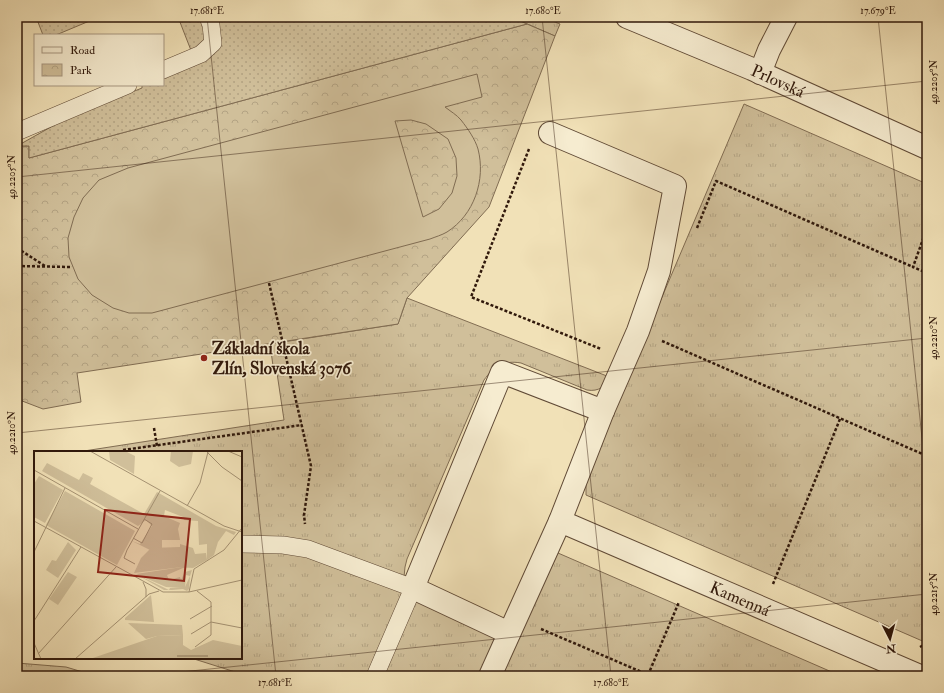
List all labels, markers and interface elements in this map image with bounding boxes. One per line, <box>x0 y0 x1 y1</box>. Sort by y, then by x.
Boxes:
text: 17.681°E <box>190 5 224 17</box>
text: 17.680°E <box>525 5 561 17</box>
text: 17.679°E <box>860 5 896 17</box>
legend <box>34 34 164 86</box>
text: Road <box>70 43 95 58</box>
street label: Prlovská <box>748 60 809 103</box>
text: 49.2205°N <box>928 60 940 104</box>
text: Park <box>70 63 92 78</box>
text: 49.2205°N <box>6 155 18 199</box>
text: 49.2210°N <box>928 316 940 360</box>
place label: Základní škola Zlín, Slovenská 3076 <box>212 338 352 379</box>
marker: Základní škola Zlín, Slovenská 3076 <box>199 353 209 363</box>
text: 49.2210°N <box>6 411 18 455</box>
inset map <box>34 451 242 659</box>
text: 49.2215°N <box>928 572 940 616</box>
street label: Kamenná <box>706 577 774 622</box>
north arrow <box>870 619 910 659</box>
text: N <box>884 641 898 656</box>
text: 17.681°E <box>258 677 292 689</box>
text: 17.680°E <box>593 677 629 689</box>

